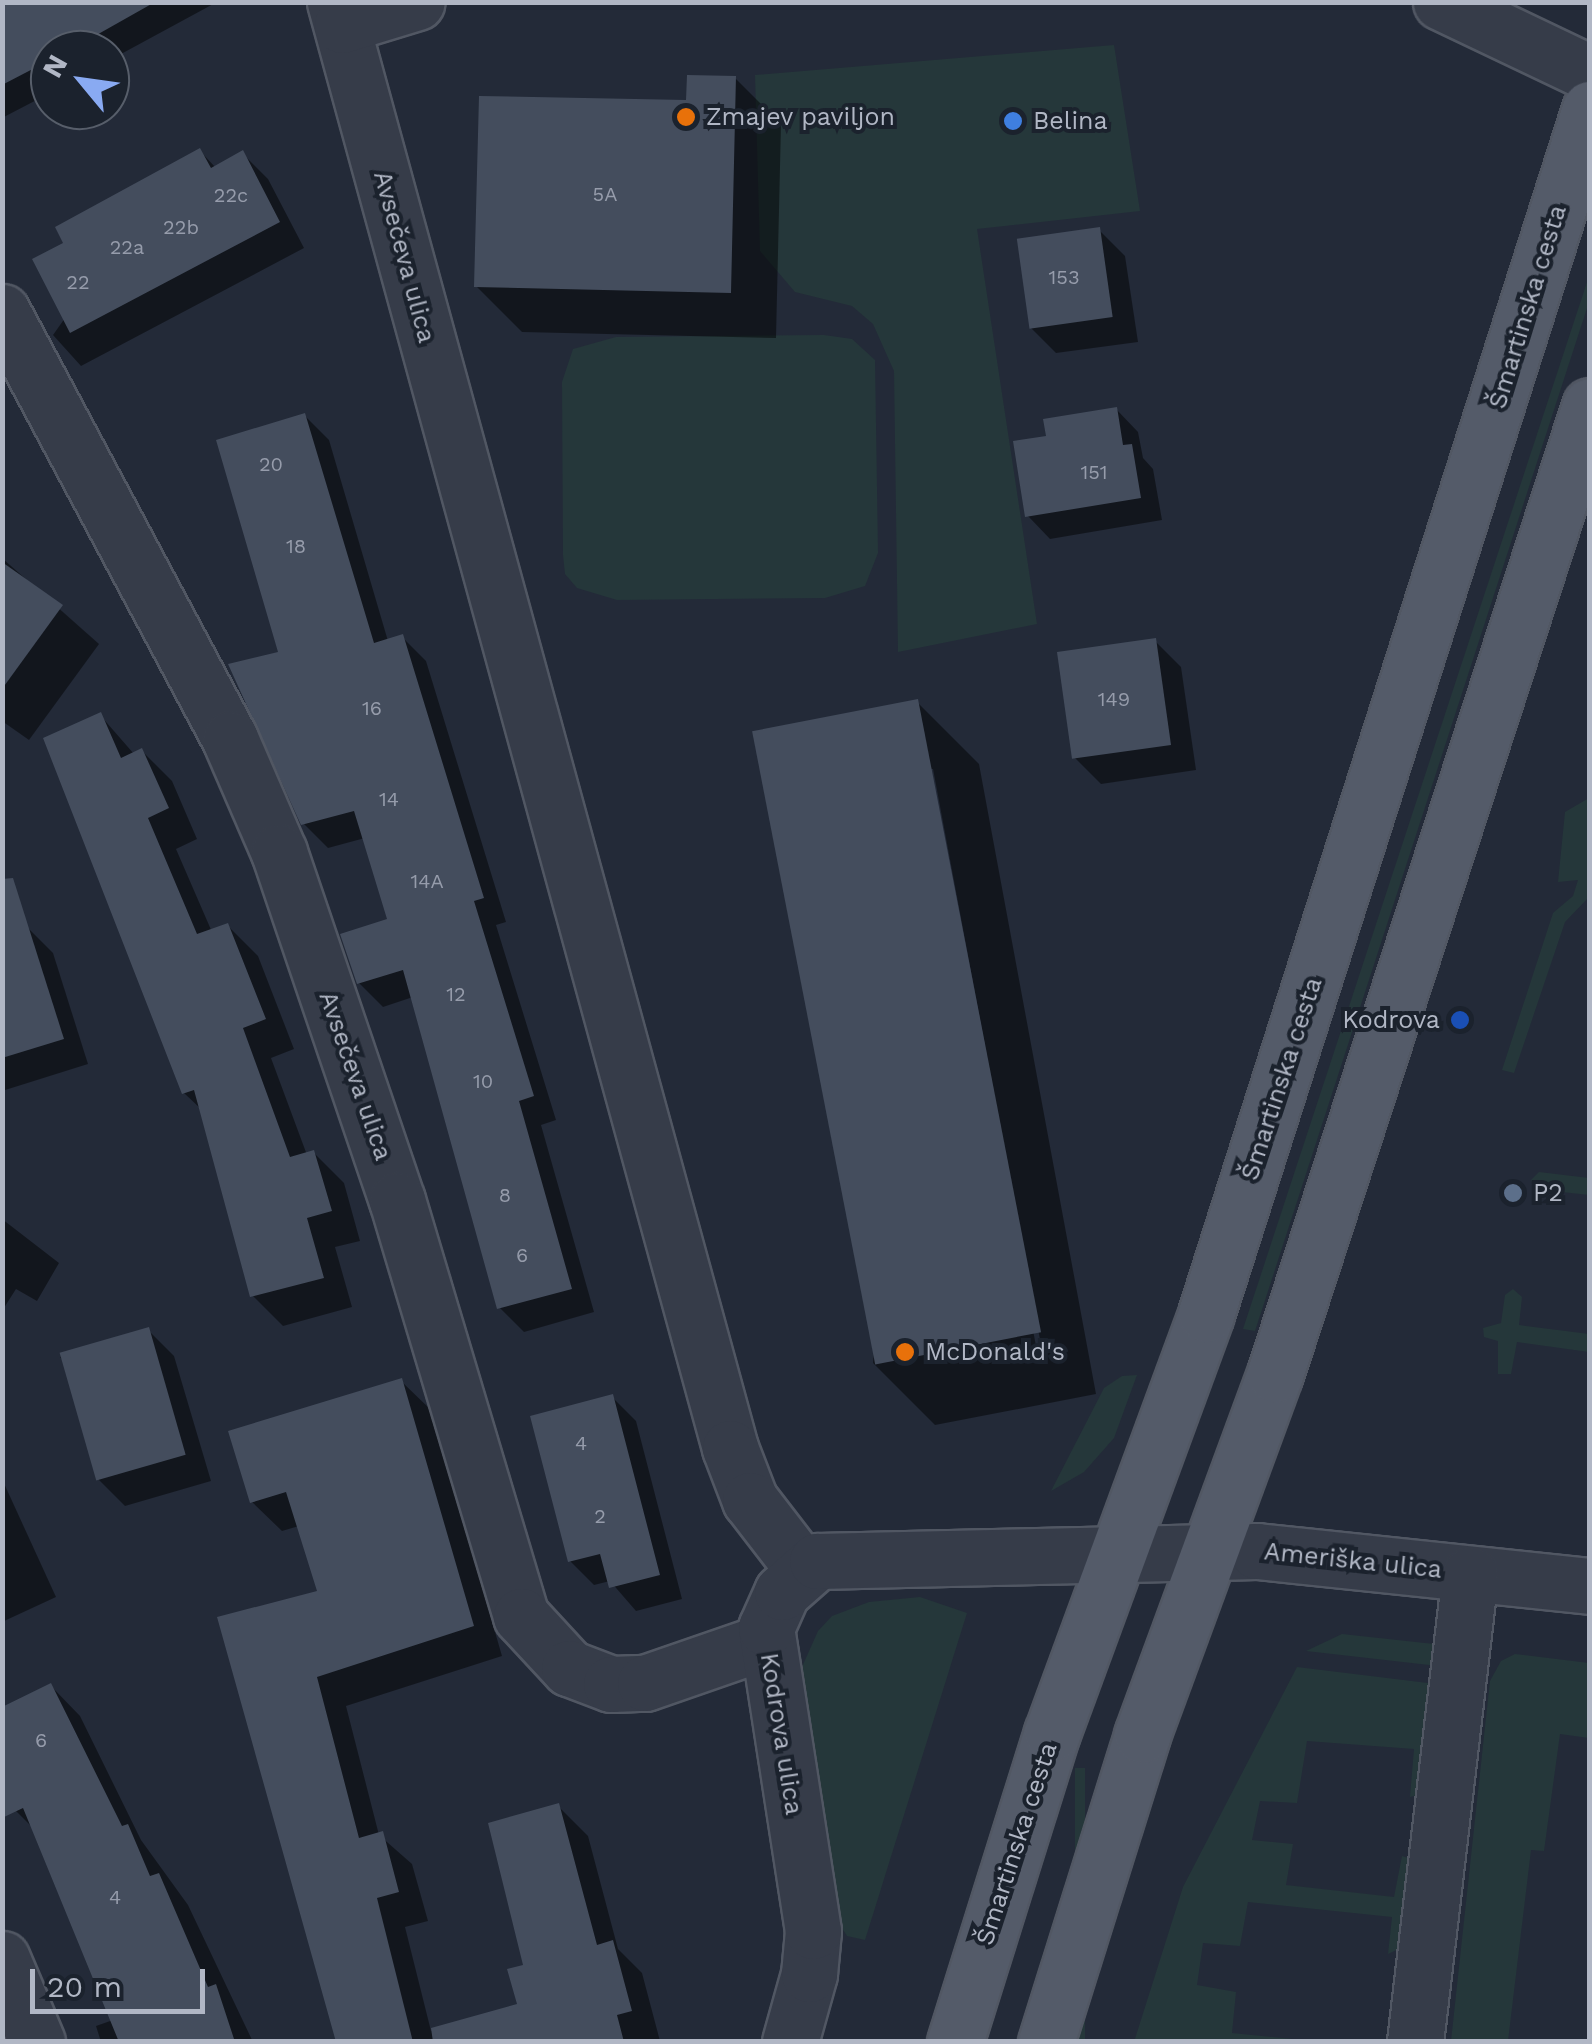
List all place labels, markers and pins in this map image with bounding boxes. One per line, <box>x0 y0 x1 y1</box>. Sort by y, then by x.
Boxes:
place label: Zmajev paviljon <box>706 102 896 132</box>
marker: Zmajev paviljon <box>675 106 697 128</box>
place label: Belina <box>1033 106 1108 136</box>
marker: Belina <box>1002 110 1024 132</box>
place label: Kodrova <box>1342 1005 1440 1035</box>
marker: Kodrova <box>1449 1009 1471 1031</box>
place label: P2 <box>1533 1178 1563 1208</box>
marker: P2 <box>1502 1182 1524 1204</box>
place label: McDonald's <box>925 1337 1065 1367</box>
marker: McDonald's <box>894 1341 916 1363</box>

